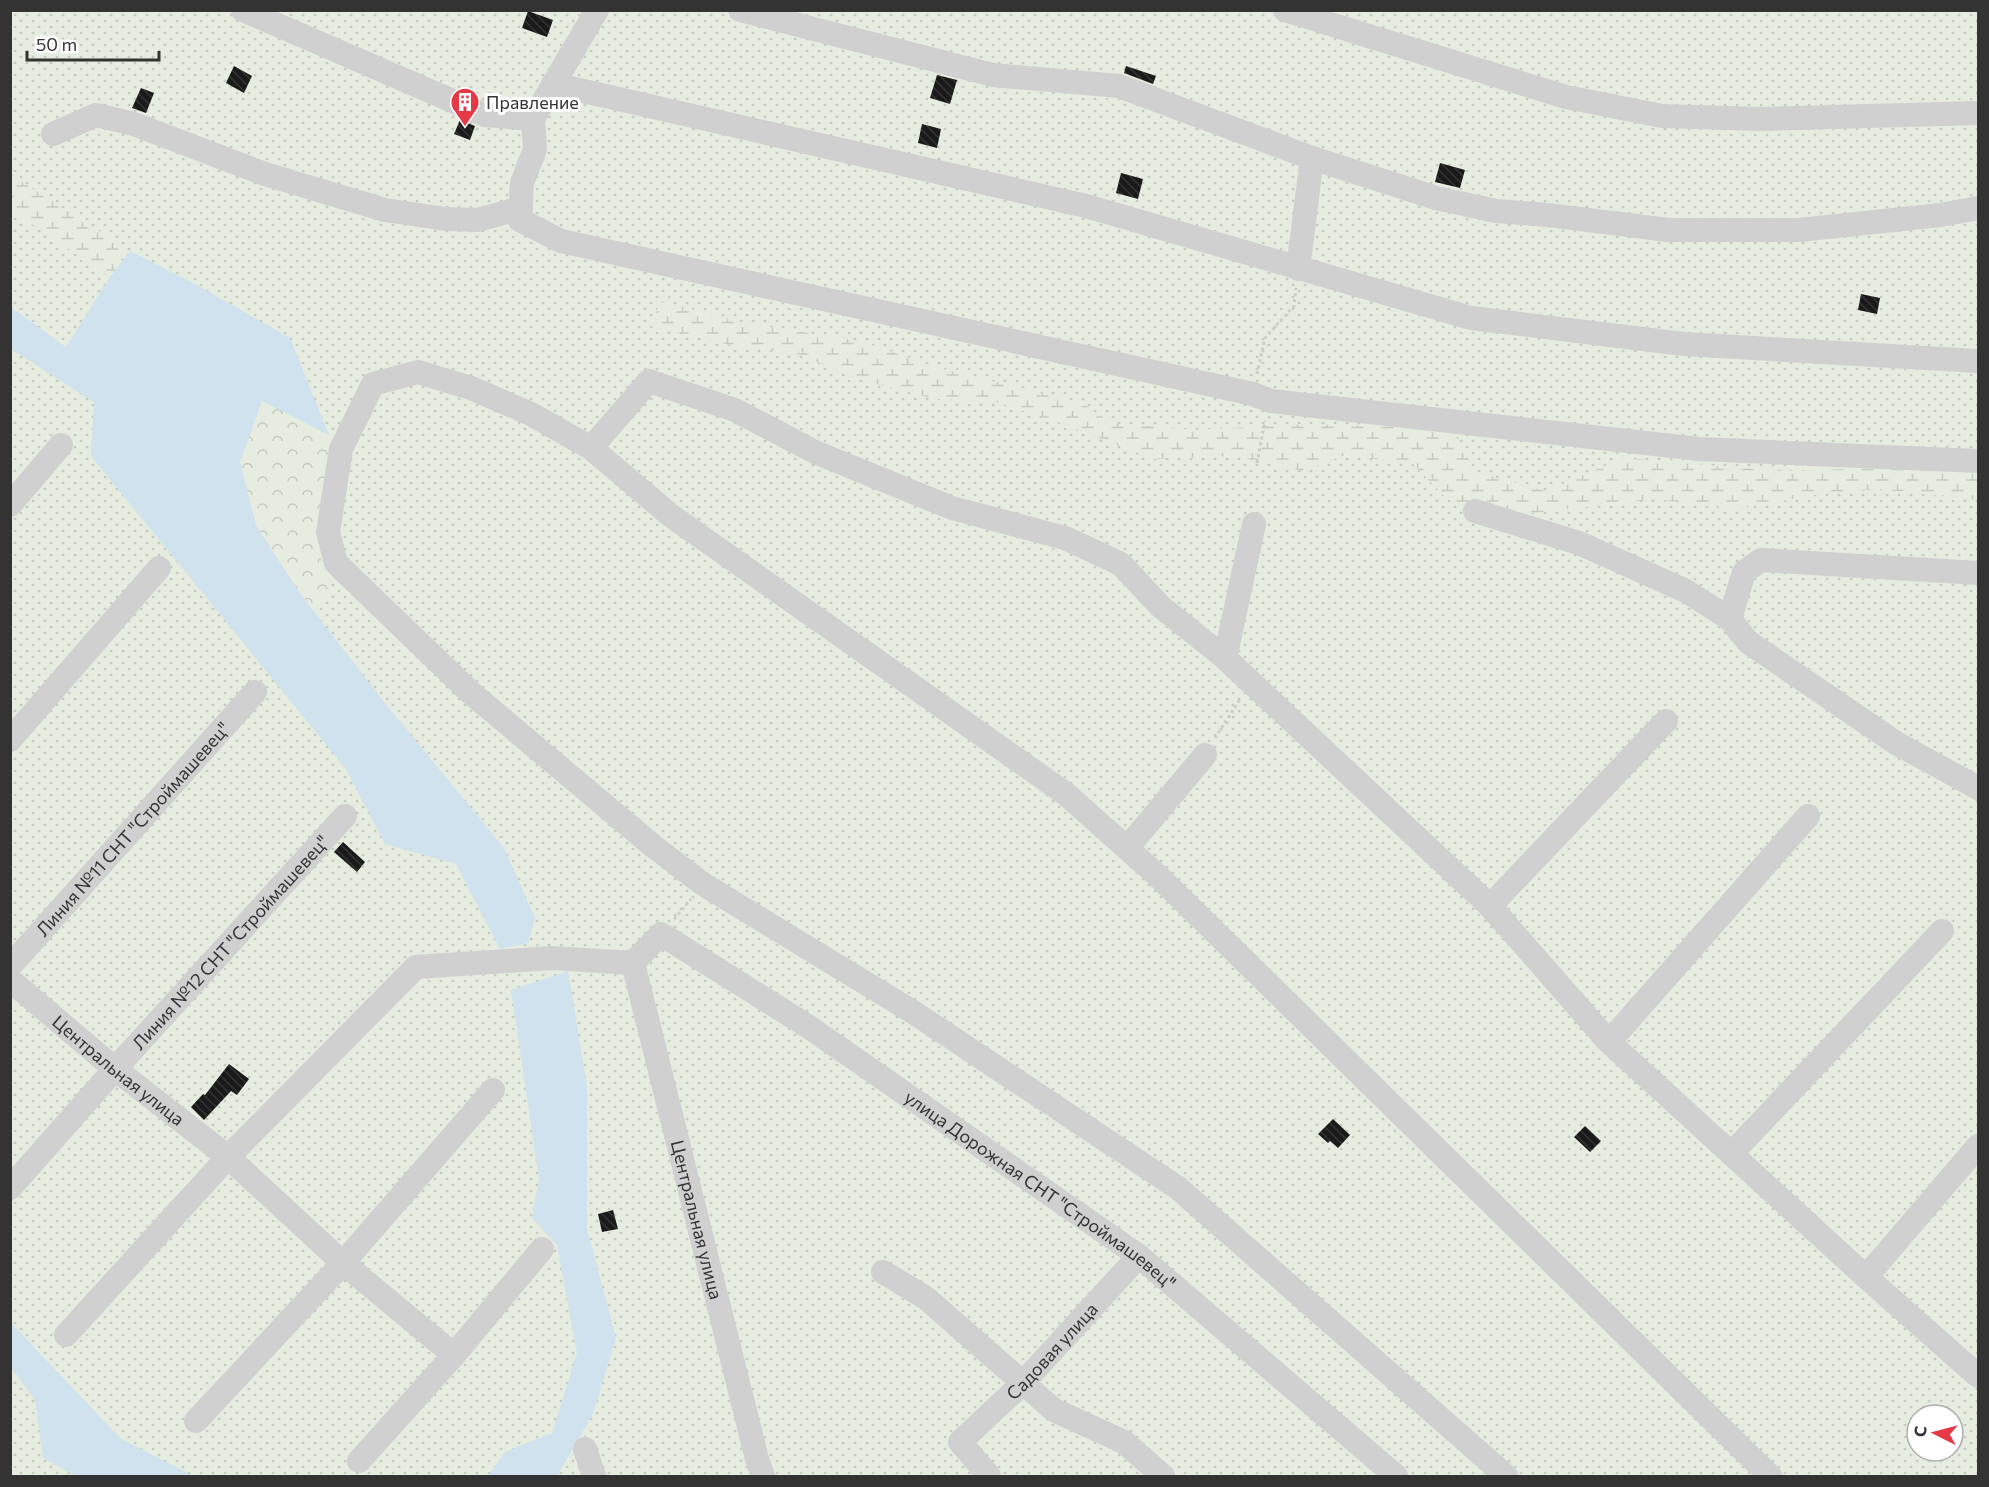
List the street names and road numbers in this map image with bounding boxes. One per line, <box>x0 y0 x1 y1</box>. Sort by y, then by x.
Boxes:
street label: Линия №11 СНТ "Строймашевец" <box>31 717 234 940</box>
street label: Линия №12 СНТ "Строймашевец" <box>127 830 333 1054</box>
street label: Центральная улица <box>48 1010 189 1130</box>
street label: улица Дорожная СНТ "Строймашевец" <box>900 1086 1180 1294</box>
street label: Центральная улица <box>667 1138 728 1302</box>
street label: Садовая улица <box>1002 1298 1102 1404</box>

